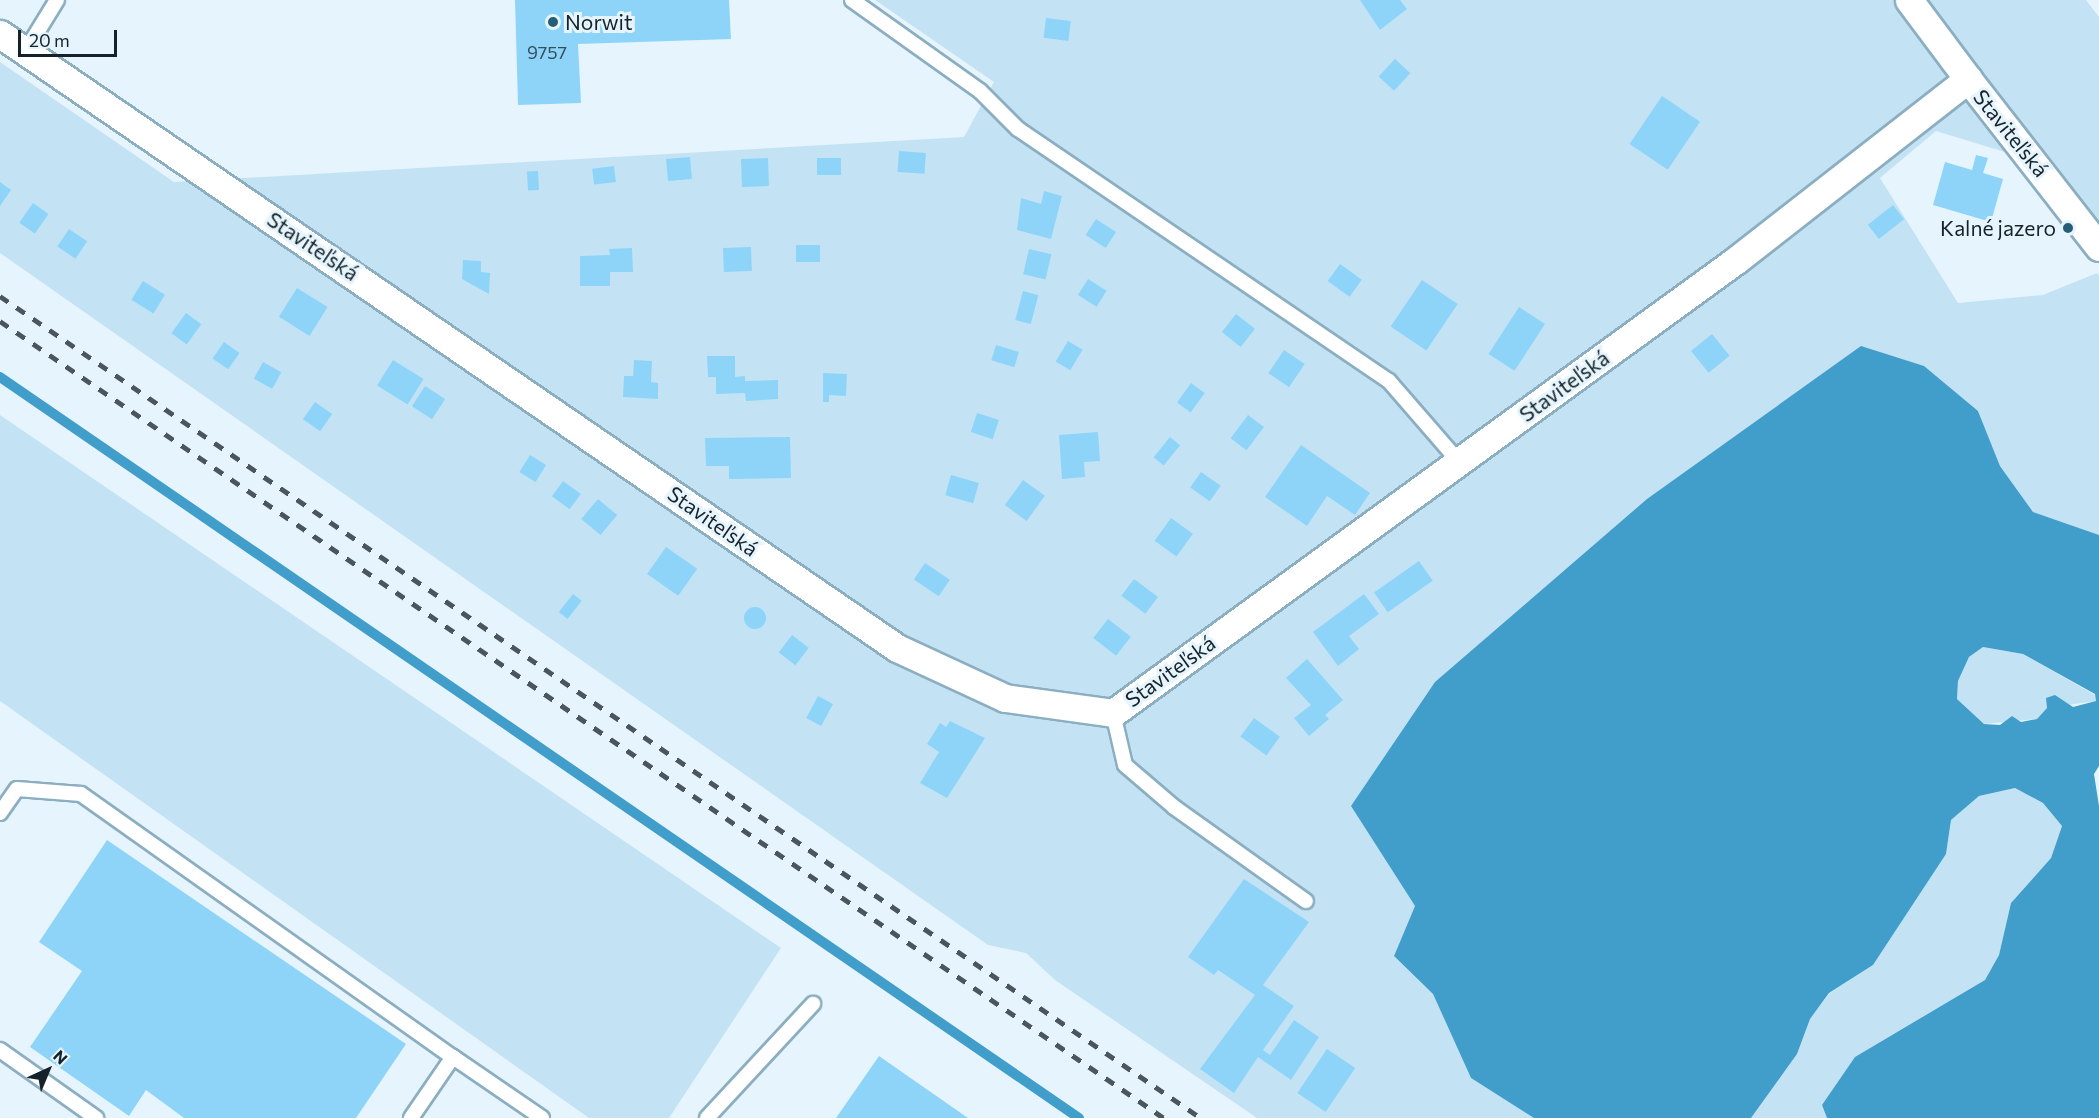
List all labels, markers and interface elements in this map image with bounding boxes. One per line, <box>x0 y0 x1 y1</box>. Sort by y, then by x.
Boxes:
place label: Norwit <box>565 9 633 35</box>
marker: Norwit <box>546 15 560 29</box>
scale bar <box>21 18 120 56</box>
text: 20 m <box>29 29 70 51</box>
house number: 9757 <box>527 41 567 63</box>
street label: Staviteľská <box>1968 84 2054 182</box>
street label: Staviteľská <box>263 206 363 286</box>
place label: Kalné jazero <box>1940 215 2056 241</box>
marker: Kalné jazero <box>2061 221 2075 235</box>
street label: Staviteľská <box>1514 345 1614 427</box>
street label: Staviteľská <box>663 481 763 561</box>
street label: Staviteľská <box>1120 630 1220 712</box>
north arrow <box>18 1040 78 1100</box>
text: N <box>50 1046 72 1068</box>

